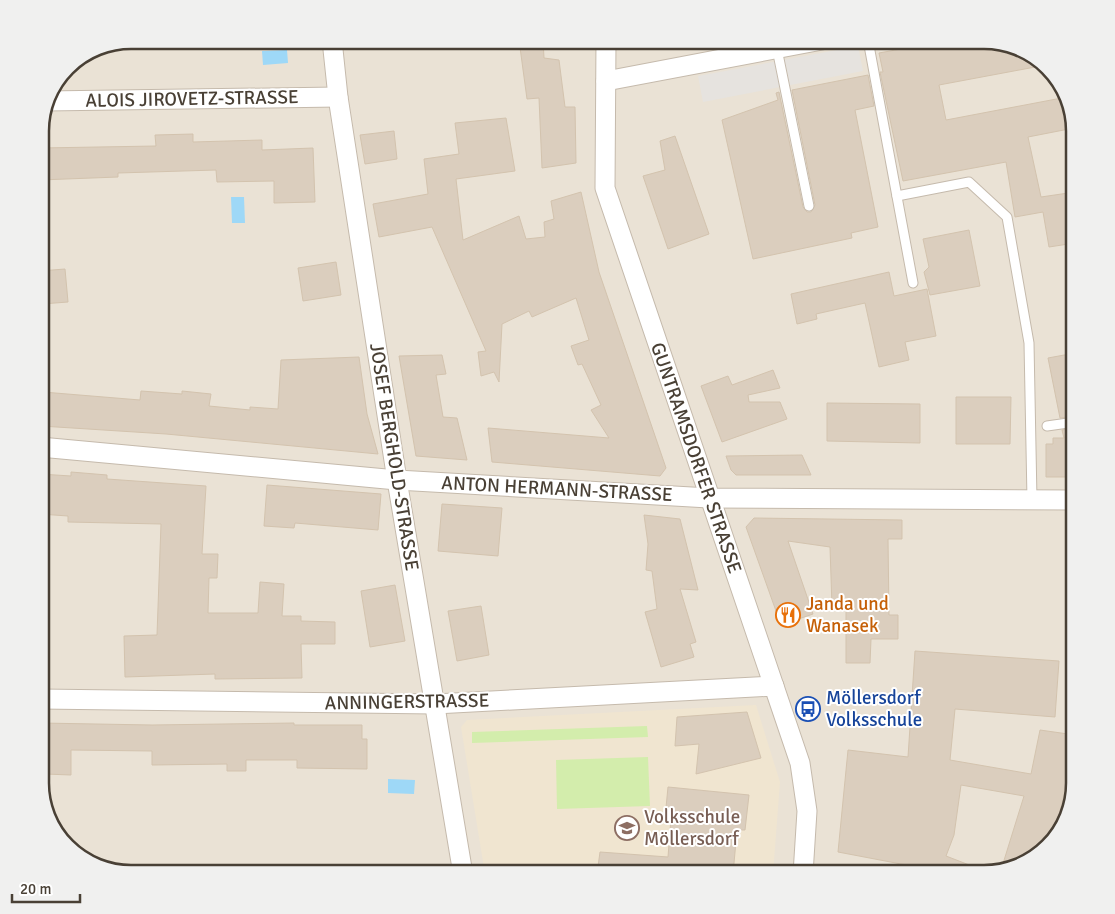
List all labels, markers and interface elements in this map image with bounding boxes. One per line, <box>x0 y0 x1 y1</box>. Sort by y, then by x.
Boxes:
street label: ALOIS JIROVETZ-STRASSE <box>85 85 299 113</box>
street label: GUNTRAMSDORFER STRASSE <box>645 339 747 577</box>
street label: JOSEF BERGHOLD-STRASSE <box>364 341 424 573</box>
street label: ANTON HERMANN-STRASSE <box>441 471 673 507</box>
place label: Janda und Wanasek <box>806 592 889 638</box>
restaurant icon: Janda und Wanasek <box>775 602 801 628</box>
place label: Möllersdorf Volksschule <box>826 686 922 732</box>
street label: ANNINGERSTRASSE <box>324 689 490 715</box>
bus stop icon: Möllersdorf Volksschule <box>795 696 821 722</box>
place label: Volksschule Möllersdorf <box>644 805 740 851</box>
school or university icon: Volksschule Möllersdorf <box>614 815 640 841</box>
scale bar <box>12 872 80 904</box>
text: 20 m <box>20 880 51 898</box>

